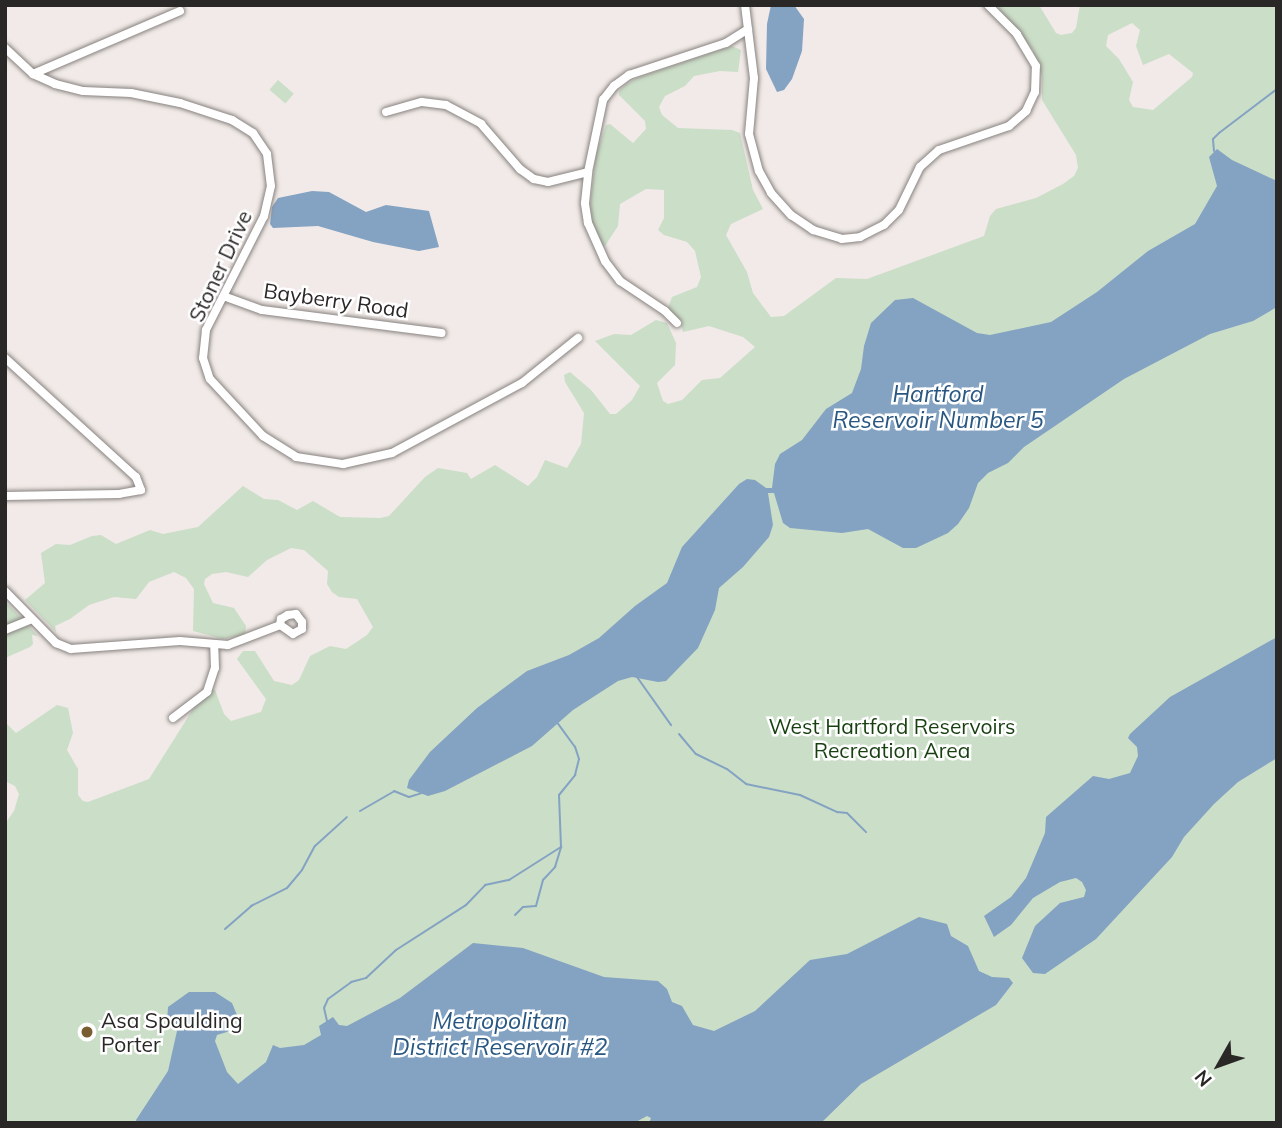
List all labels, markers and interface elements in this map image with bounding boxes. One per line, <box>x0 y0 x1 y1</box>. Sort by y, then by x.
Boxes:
street label: Stoner Drive <box>183 206 257 326</box>
street label: Bayberry Road <box>262 277 410 323</box>
water label: Hartford Reservoir Number 5 <box>832 380 1044 434</box>
park label: West Hartford Reservoirs Recreation Area <box>768 713 1016 763</box>
place label: Asa Spaulding Porter <box>101 1007 243 1057</box>
water label: Metropolitan District Reservoir #2 <box>393 1007 607 1061</box>
marker: Asa Spaulding Porter <box>79 1024 95 1040</box>
north arrow <box>1184 1030 1254 1100</box>
text: N <box>1189 1065 1217 1092</box>

